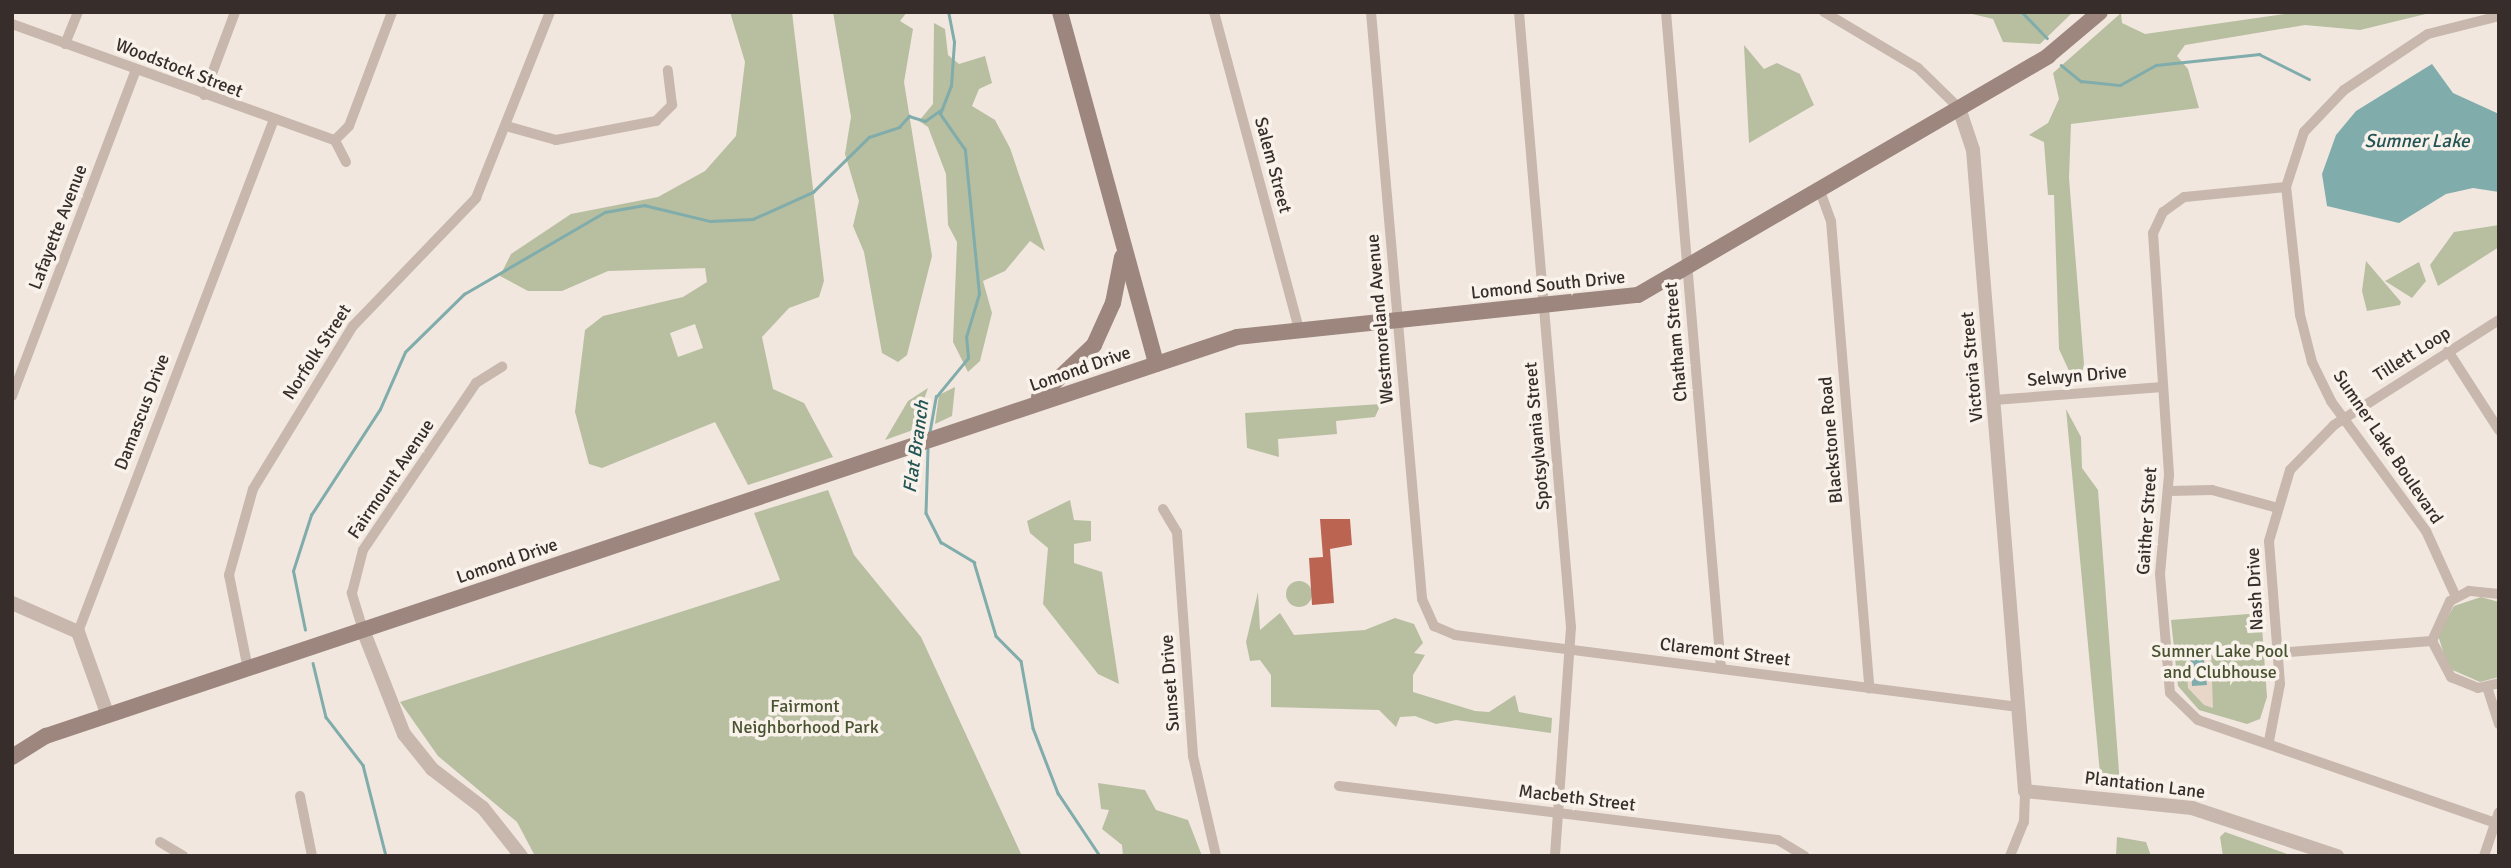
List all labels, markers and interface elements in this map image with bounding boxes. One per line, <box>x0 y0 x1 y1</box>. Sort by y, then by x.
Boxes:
street label: Woodstock Street <box>112 34 246 102</box>
street label: Salem Street <box>1250 115 1296 215</box>
water label: Sumner Lake <box>2364 131 2470 153</box>
street label: Lafayette Avenue <box>24 161 92 293</box>
street label: Westmoreland Avenue <box>1362 233 1398 405</box>
street label: Lomond South Drive <box>1470 266 1626 304</box>
street label: Chatham Street <box>1660 281 1692 403</box>
street label: Norfolk Street <box>278 300 356 404</box>
street label: Victoria Street <box>1956 311 1988 423</box>
street label: Tillett Loop <box>2370 322 2454 386</box>
street label: Lomond Drive <box>1027 342 1133 396</box>
street label: Damascus Drive <box>110 351 174 473</box>
street label: Spotsylvania Street <box>1520 361 1554 511</box>
street label: Selwyn Drive <box>2026 361 2128 391</box>
street label: Sumner Lake Boulevard <box>2328 366 2448 528</box>
street label: Blackstone Road <box>1815 376 1847 504</box>
water label: Flat Branch <box>899 399 935 495</box>
street label: Fairmount Avenue <box>343 415 439 543</box>
street label: Gaither Street <box>2132 466 2162 576</box>
street label: Lomond Drive <box>454 534 560 588</box>
street label: Nash Drive <box>2242 547 2268 631</box>
street label: Claremont Street <box>1659 633 1791 671</box>
street label: Sunset Drive <box>1156 634 1184 732</box>
park label: Sumner Lake Pool and Clubhouse <box>2151 641 2289 684</box>
park label: Fairmont Neighborhood Park <box>731 696 879 738</box>
street label: Plantation Lane <box>2083 767 2207 803</box>
street label: Macbeth Street <box>1517 780 1637 816</box>

